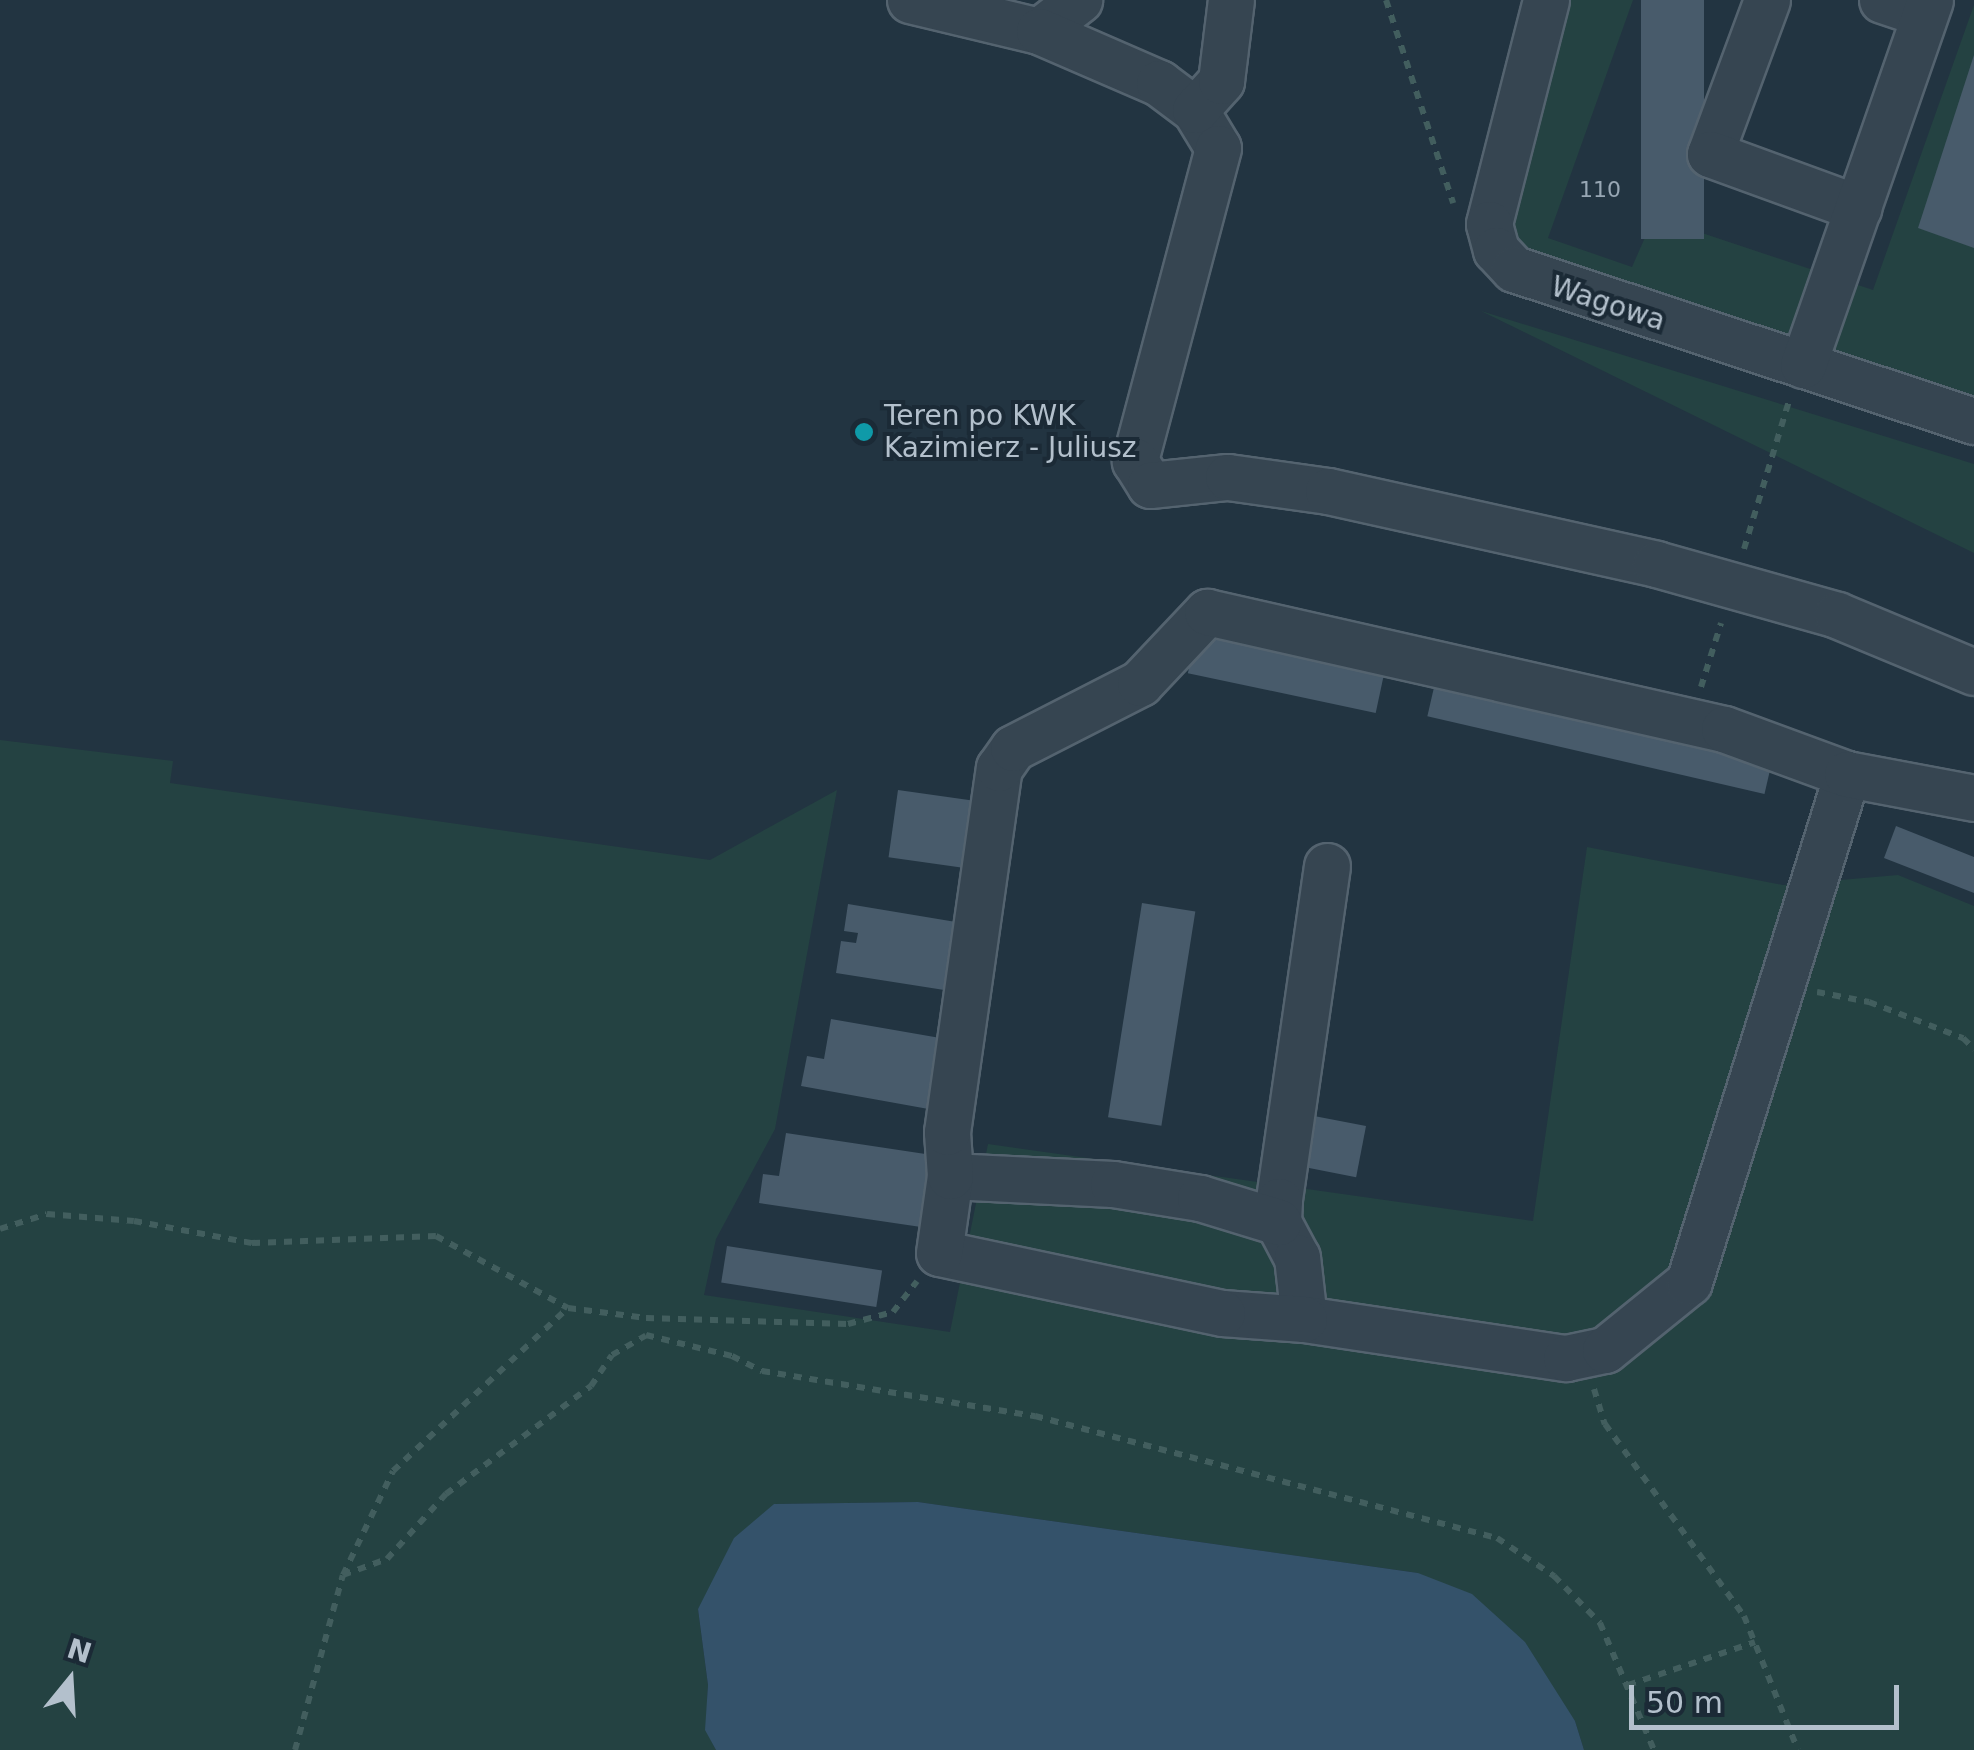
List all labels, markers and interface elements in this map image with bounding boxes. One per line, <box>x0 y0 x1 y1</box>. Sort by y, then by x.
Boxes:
house number: 110 <box>1579 177 1621 203</box>
street label: Wagowa <box>1547 270 1669 338</box>
place label: Teren po KWK Kazimierz - Juliusz <box>884 399 1136 465</box>
marker: Teren po KWK Kazimierz - Juliusz <box>853 421 875 443</box>
north arrow <box>20 1630 120 1730</box>
text: N <box>63 1632 96 1670</box>
scale bar <box>1634 1665 1904 1727</box>
text: 50 m <box>1646 1685 1723 1720</box>

